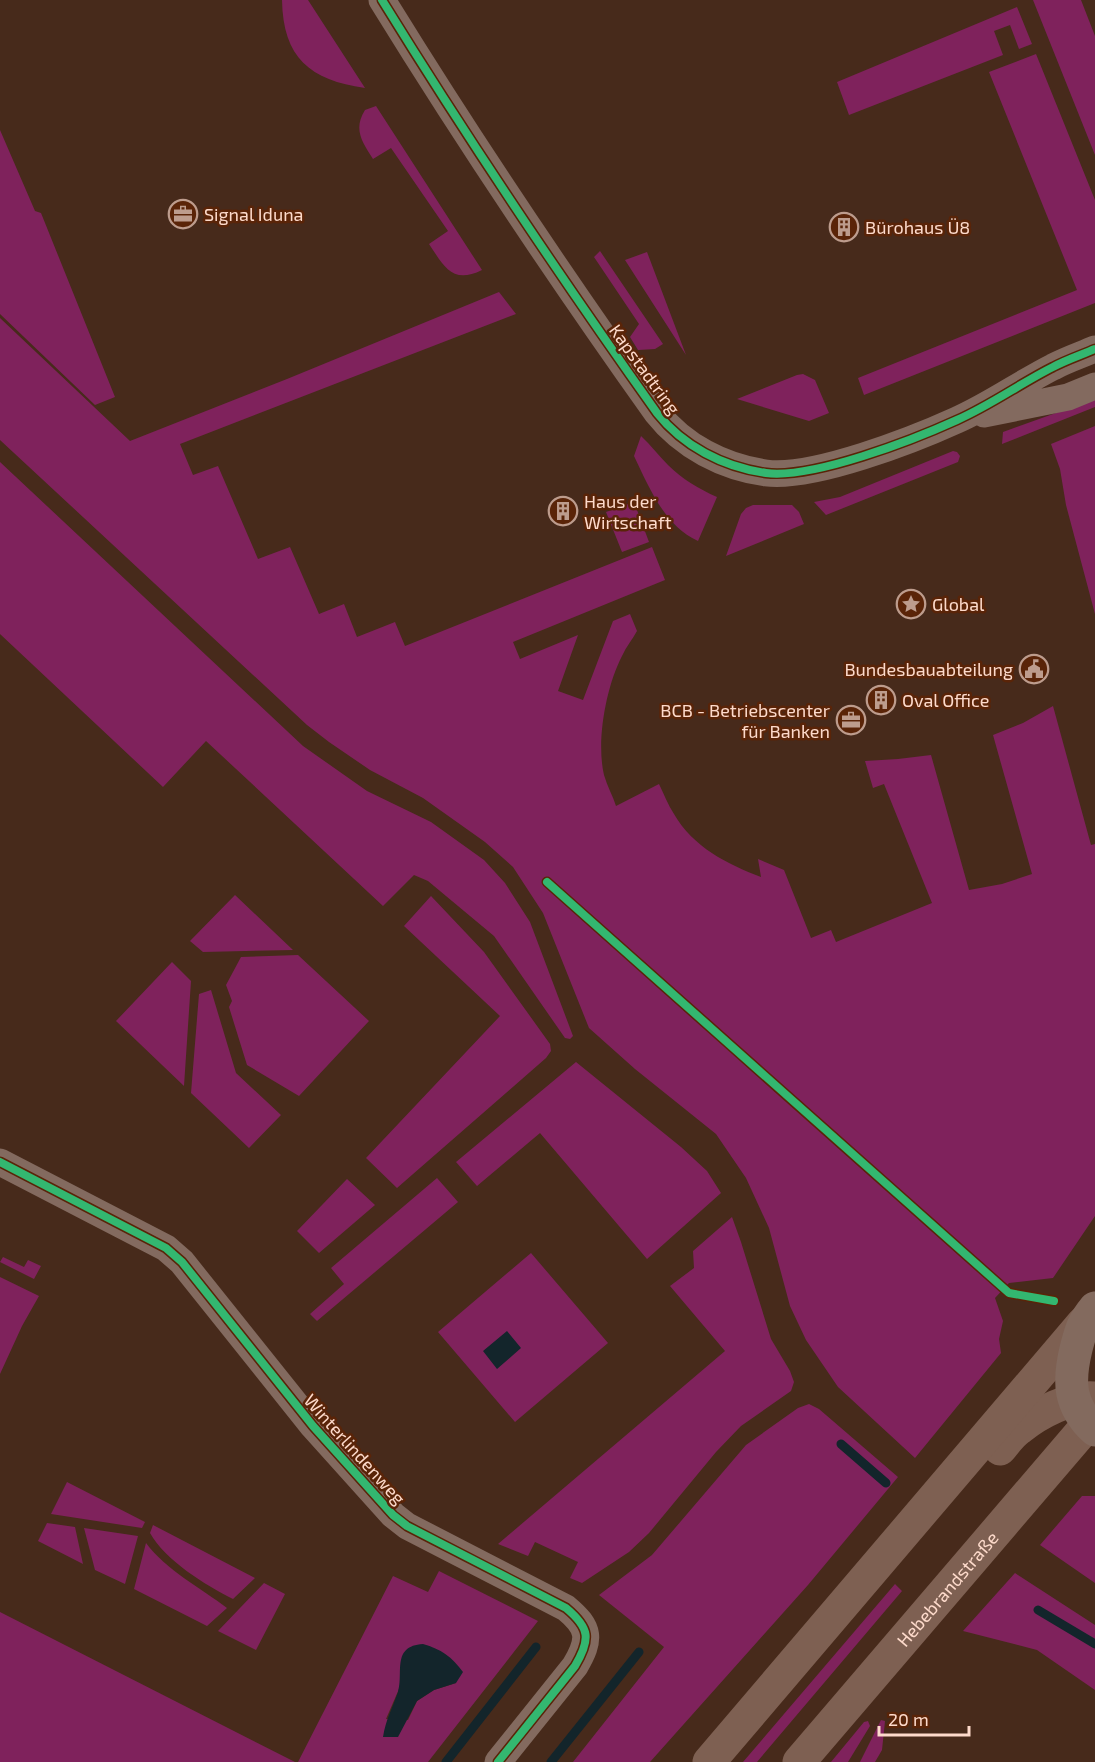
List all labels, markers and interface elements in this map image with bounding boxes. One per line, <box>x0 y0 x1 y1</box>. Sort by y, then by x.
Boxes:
office icon: Signal Iduna <box>167 198 199 230</box>
place label: Signal Iduna <box>204 203 304 225</box>
building icon: Bürohaus Ü8 <box>828 211 860 243</box>
place label: Bürohaus Ü8 <box>865 216 970 238</box>
street label: Kapstadtring <box>605 320 685 418</box>
place label: Haus der Wirtschaft <box>584 490 672 533</box>
building icon: Haus der Wirtschaft <box>547 495 579 527</box>
place icon: Global <box>895 588 927 620</box>
place label: Global <box>932 593 985 615</box>
public building icon: Bundesbauabteilung <box>1018 653 1050 685</box>
place label: Bundesbauabteilung <box>844 658 1013 680</box>
building icon: Oval Office <box>865 684 897 716</box>
place label: Oval Office <box>902 689 989 711</box>
place label: BCB - Betriebscenter für Banken <box>660 699 830 742</box>
office icon: BCB - Betriebscenter für Banken <box>835 704 867 736</box>
street label: Winterlindenweg <box>300 1389 410 1509</box>
street label: Hebebrandstraße <box>892 1527 1003 1651</box>
scale bar <box>879 1699 969 1737</box>
text: 20 m <box>888 1708 929 1730</box>

